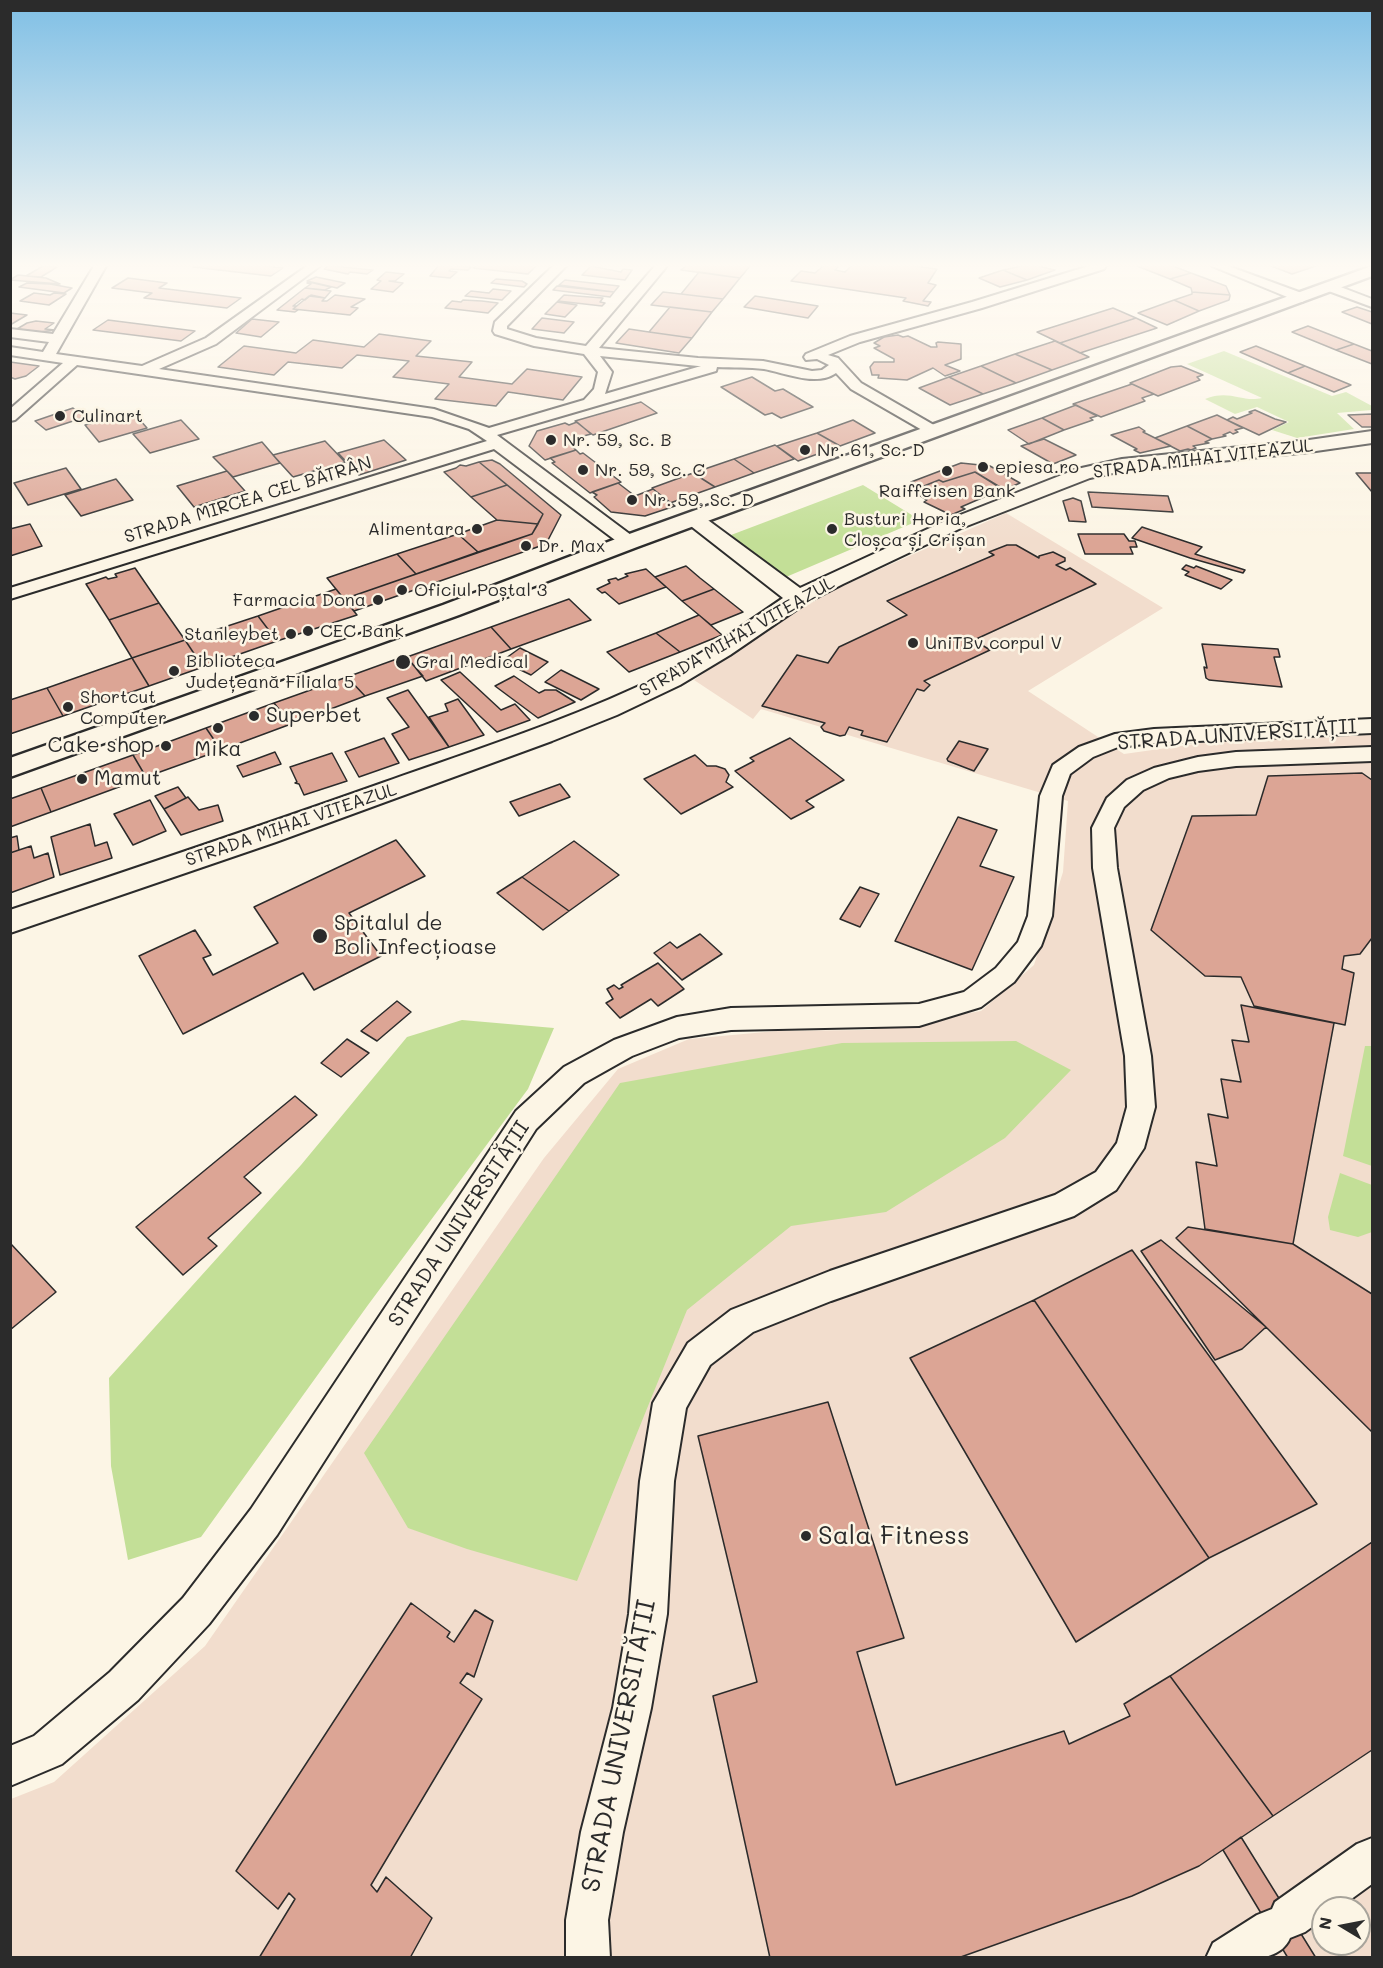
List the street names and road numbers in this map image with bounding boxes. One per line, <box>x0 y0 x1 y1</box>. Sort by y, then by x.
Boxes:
street label: STRADA MIHAI VITEAZUL <box>1092 435 1314 483</box>
street label: STRADA MIRCEA CEL BĂTRÂN <box>122 452 374 548</box>
street label: STRADA MIHAI VITEAZUL <box>636 572 838 702</box>
street label: STRADA UNIVERSITĂȚII <box>1116 714 1358 756</box>
street label: STRADA MIHAI VITEAZUL <box>183 779 399 871</box>
street label: STRADA UNIVERSITĂȚII <box>383 1116 535 1332</box>
street label: STRADA UNIVERSITĂȚII <box>575 1597 663 1895</box>

